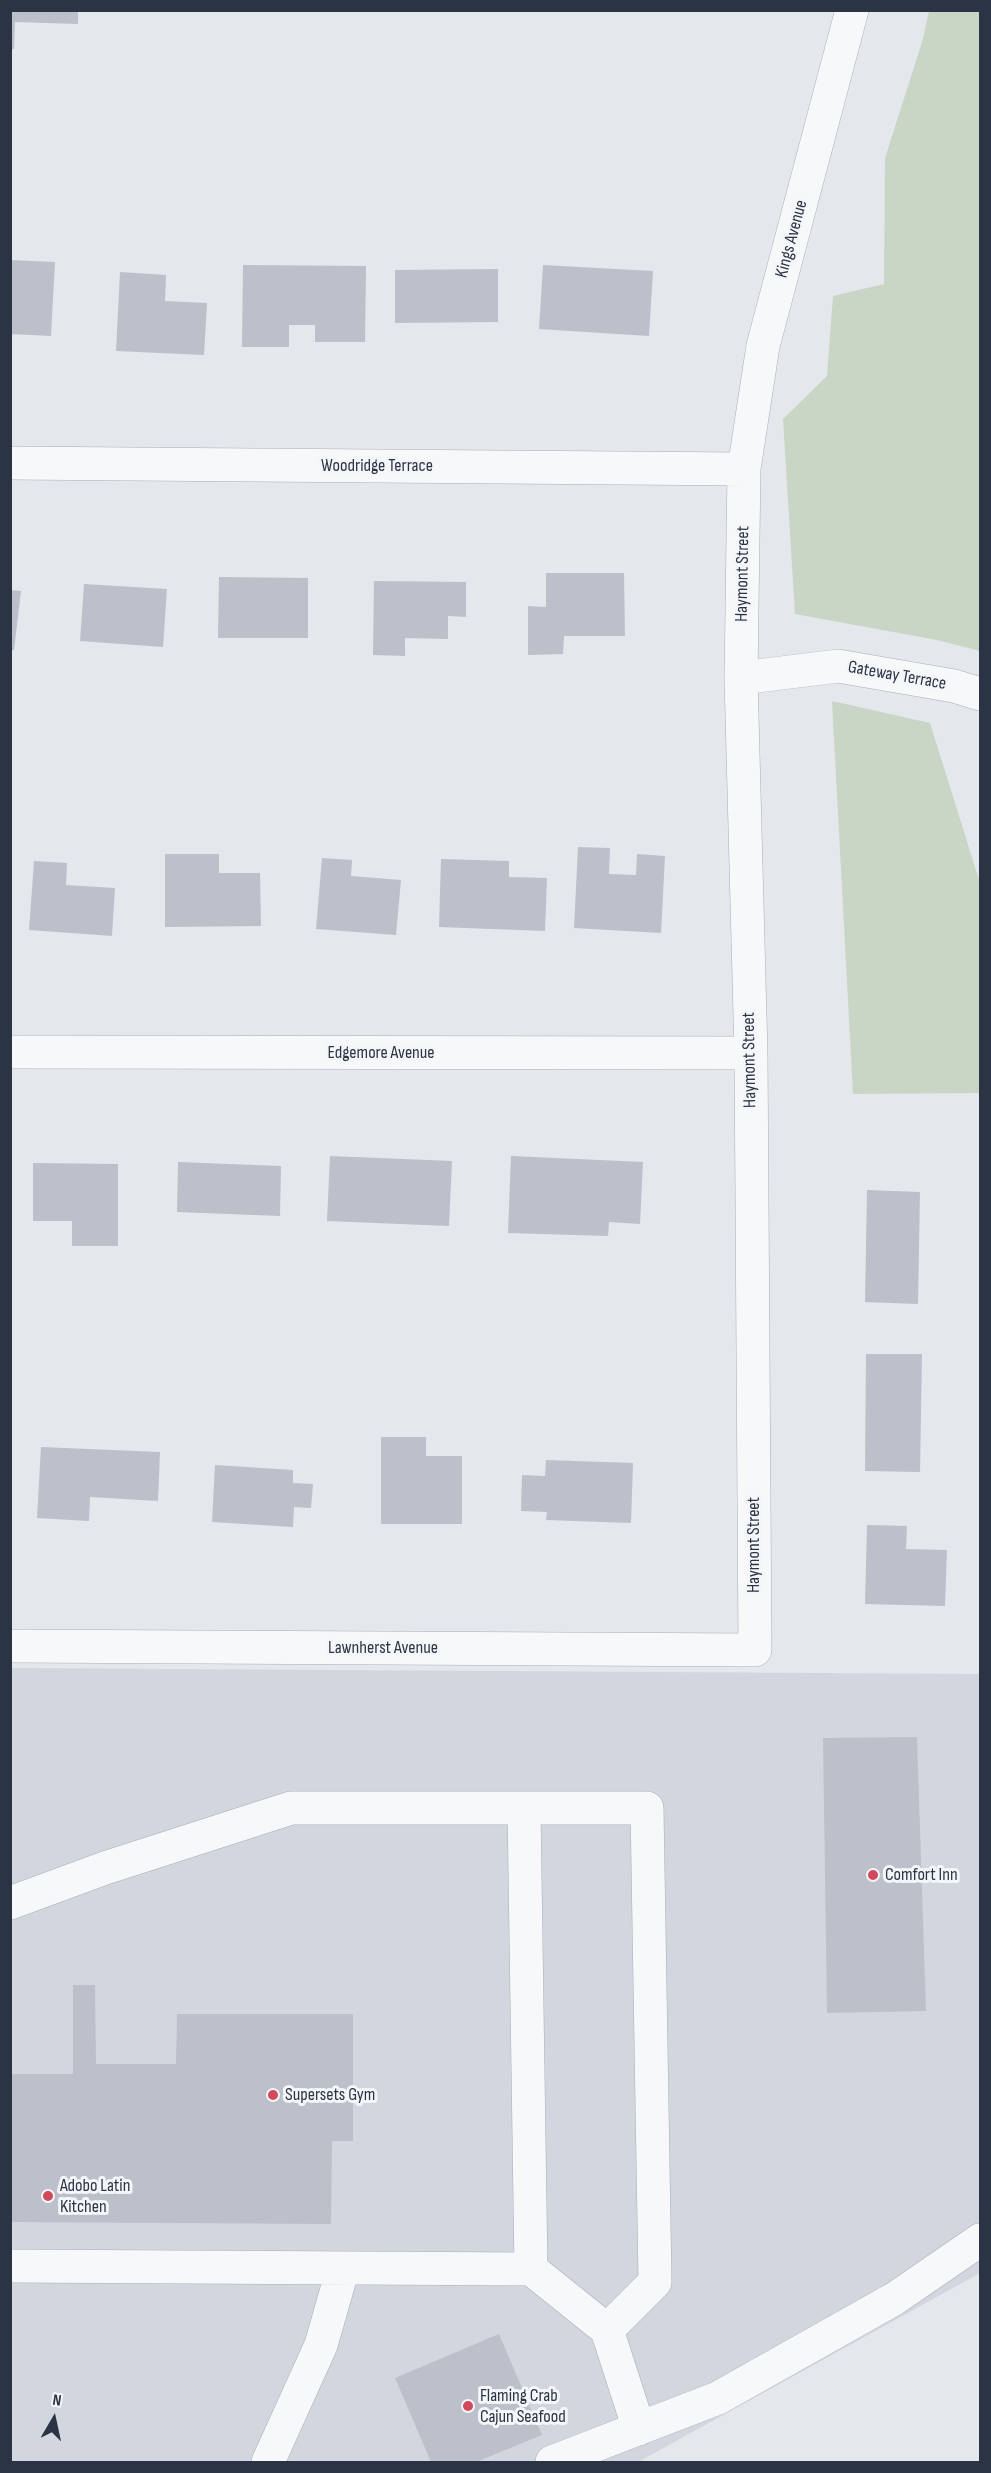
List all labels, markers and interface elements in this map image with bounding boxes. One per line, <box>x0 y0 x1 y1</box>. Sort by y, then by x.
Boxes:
street label: Kings Avenue <box>771 198 813 280</box>
street label: Woodridge Terrace <box>321 455 433 477</box>
street label: Haymont Street <box>731 526 755 622</box>
street label: Gateway Terrace <box>846 657 948 695</box>
street label: Haymont Street <box>738 1012 762 1108</box>
street label: Edgemore Avenue <box>327 1042 435 1064</box>
street label: Haymont Street <box>743 1497 765 1593</box>
street label: Lawnherst Avenue <box>328 1637 438 1659</box>
place label: Comfort Inn <box>885 1864 958 1886</box>
marker: Comfort Inn <box>866 1868 880 1882</box>
place label: Supersets Gym <box>285 2084 375 2106</box>
marker: Supersets Gym <box>266 2088 280 2102</box>
place label: Adobo Latin Kitchen <box>60 2175 130 2218</box>
marker: Adobo Latin Kitchen <box>41 2189 55 2203</box>
place label: Flaming Crab Cajun Seafood <box>480 2385 566 2428</box>
north arrow <box>24 2389 84 2449</box>
text: N <box>51 2391 63 2411</box>
marker: Flaming Crab Cajun Seafood <box>461 2399 475 2413</box>

